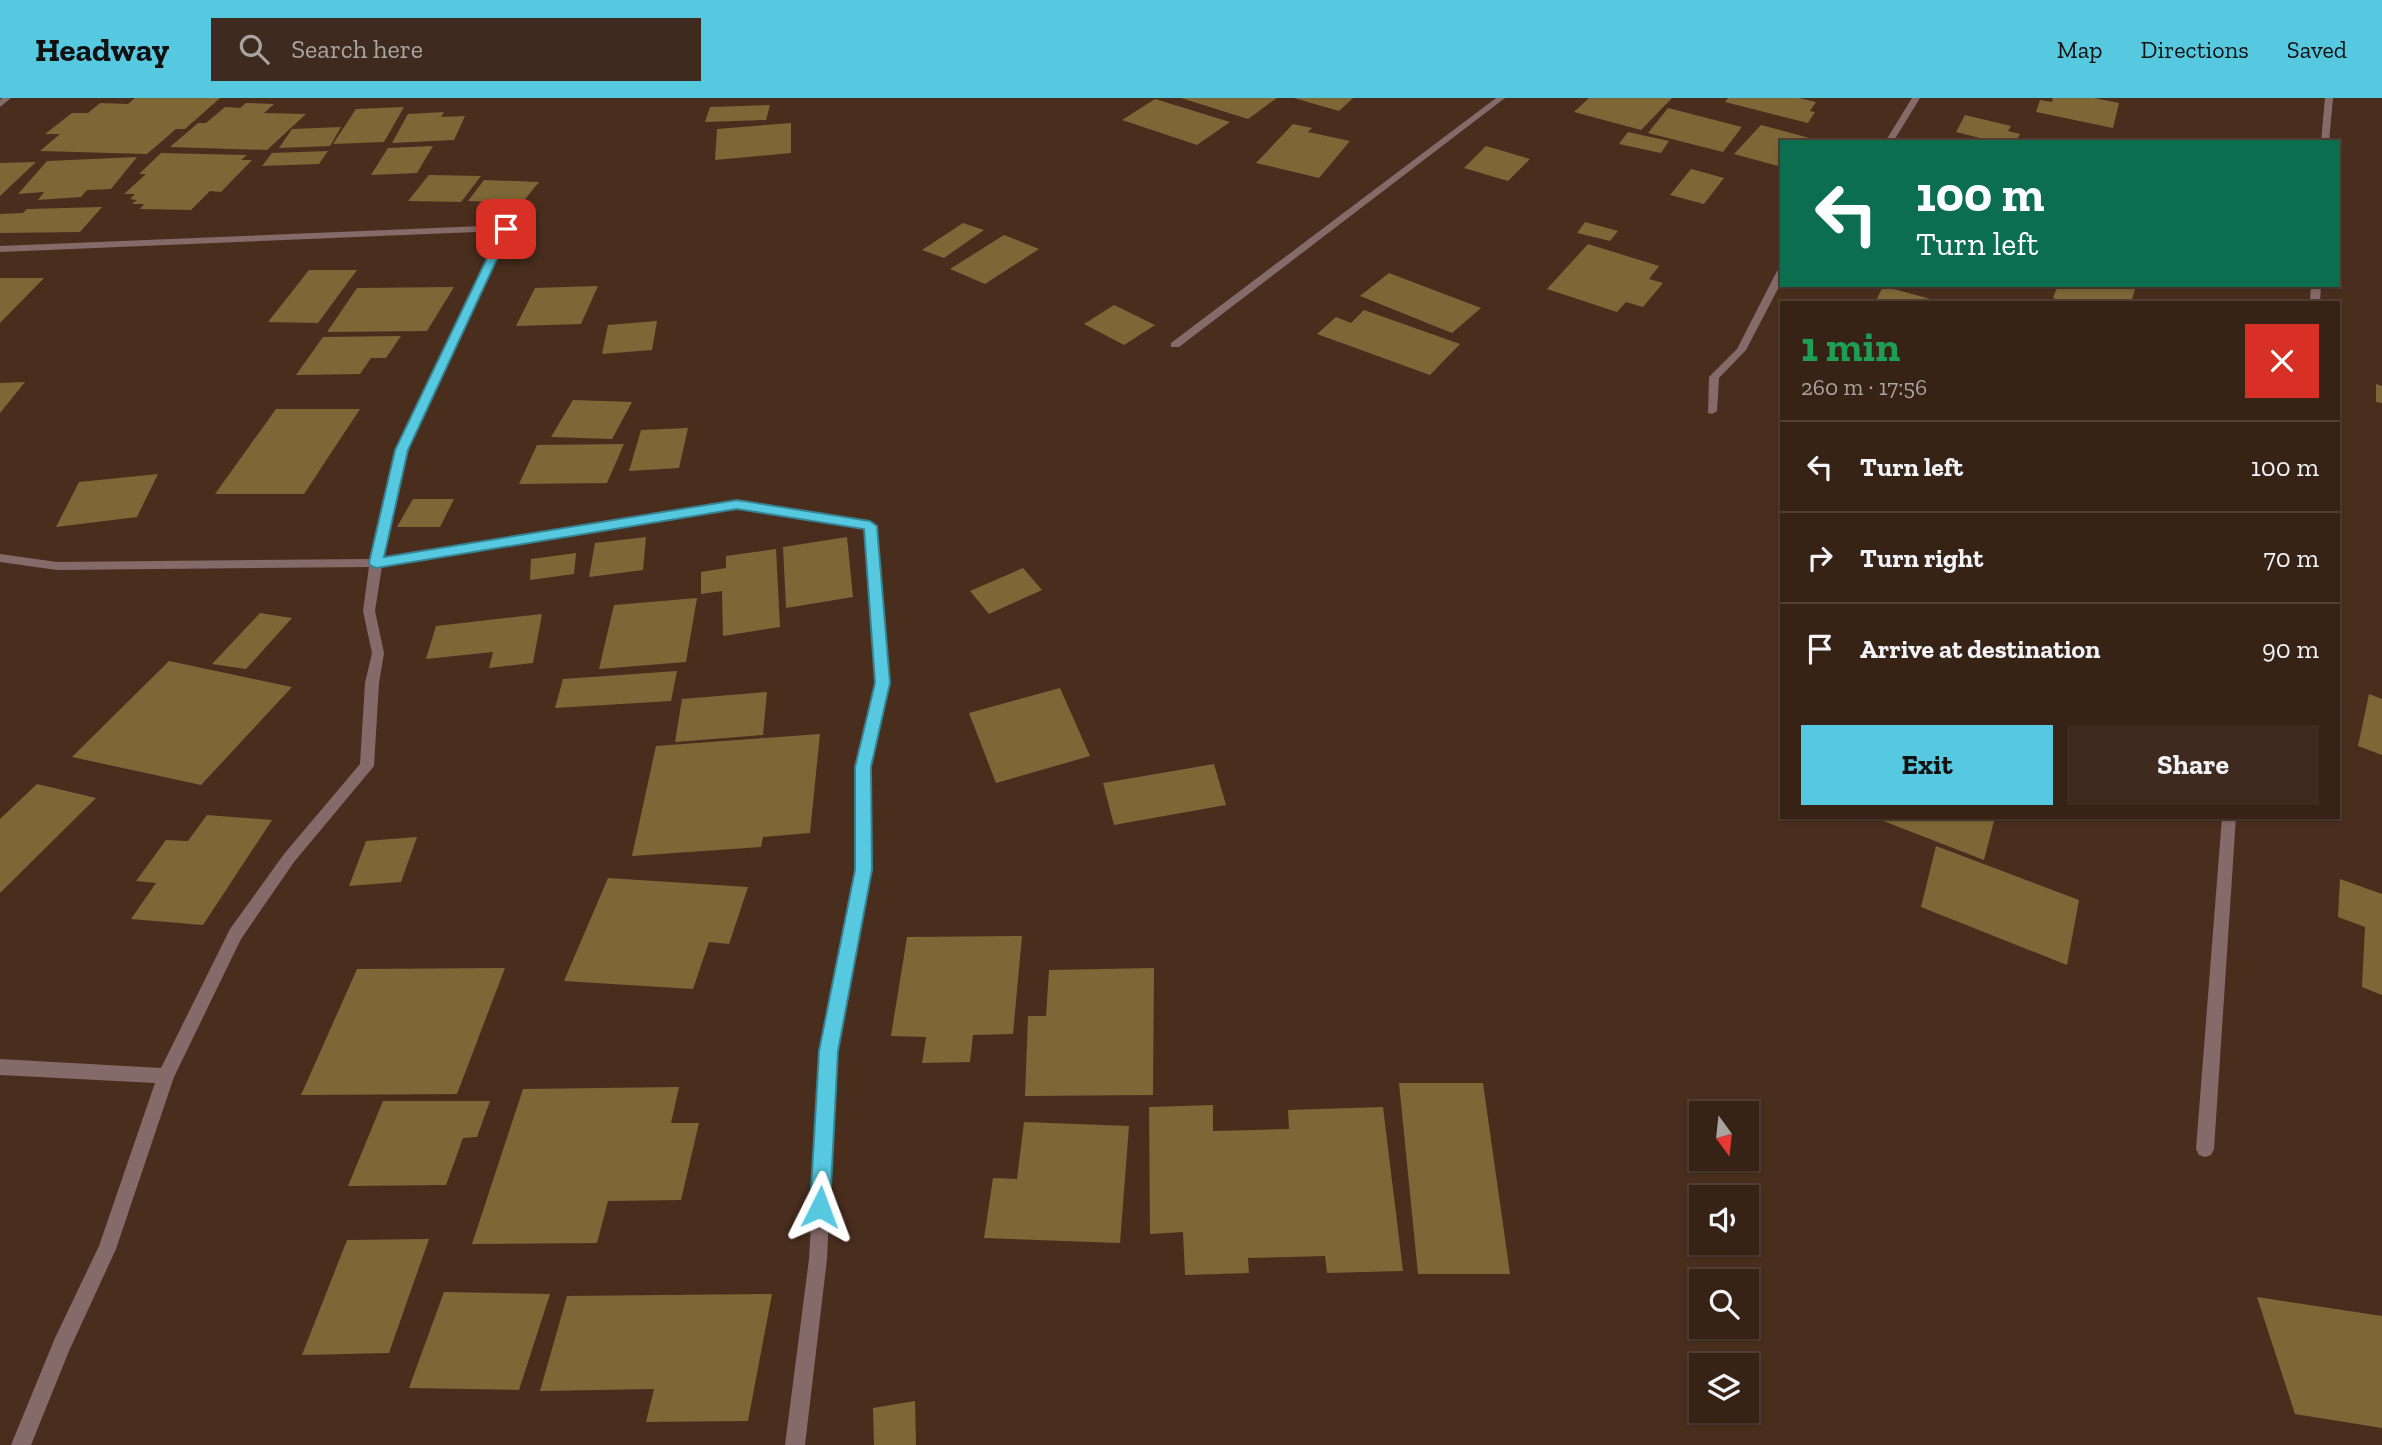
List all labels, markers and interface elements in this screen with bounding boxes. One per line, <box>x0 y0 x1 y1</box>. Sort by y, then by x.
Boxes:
search box <box>211 18 701 81</box>
text: Headway <box>35 30 169 69</box>
icon: search <box>235 30 273 68</box>
text: Search here <box>291 33 423 65</box>
text: Map <box>2057 35 2103 64</box>
text: Directions <box>2141 35 2249 64</box>
text: Saved <box>2287 35 2347 64</box>
text: 100 m <box>1916 165 2044 224</box>
icon: left <box>1801 168 1892 259</box>
pin <box>476 199 536 259</box>
icon: arrive <box>487 210 525 248</box>
text: Turn left <box>1916 225 2038 263</box>
text: 1 min <box>1801 321 1900 372</box>
button: close <box>2245 324 2319 398</box>
text: 260 m · 17:56 <box>1801 373 1927 401</box>
icon: left <box>1801 448 1839 486</box>
text: Turn left <box>1860 451 1963 483</box>
text: 100 m <box>2251 451 2319 483</box>
icon: right <box>1801 539 1839 577</box>
text: Turn right <box>1860 542 1983 574</box>
text: 70 m <box>2263 542 2319 574</box>
icon: arrive <box>1801 630 1839 668</box>
text: Arrive at destination <box>1860 633 2100 665</box>
text: 90 m <box>2262 633 2319 665</box>
button: Exit <box>1801 725 2053 805</box>
button: Share <box>2067 725 2319 805</box>
north arrow <box>1689 1101 1759 1171</box>
map controls <box>1689 1101 1759 1423</box>
position arrow <box>783 1170 857 1244</box>
button: sound <box>1689 1185 1759 1255</box>
button: search <box>1689 1269 1759 1339</box>
button: layers <box>1689 1353 1759 1423</box>

